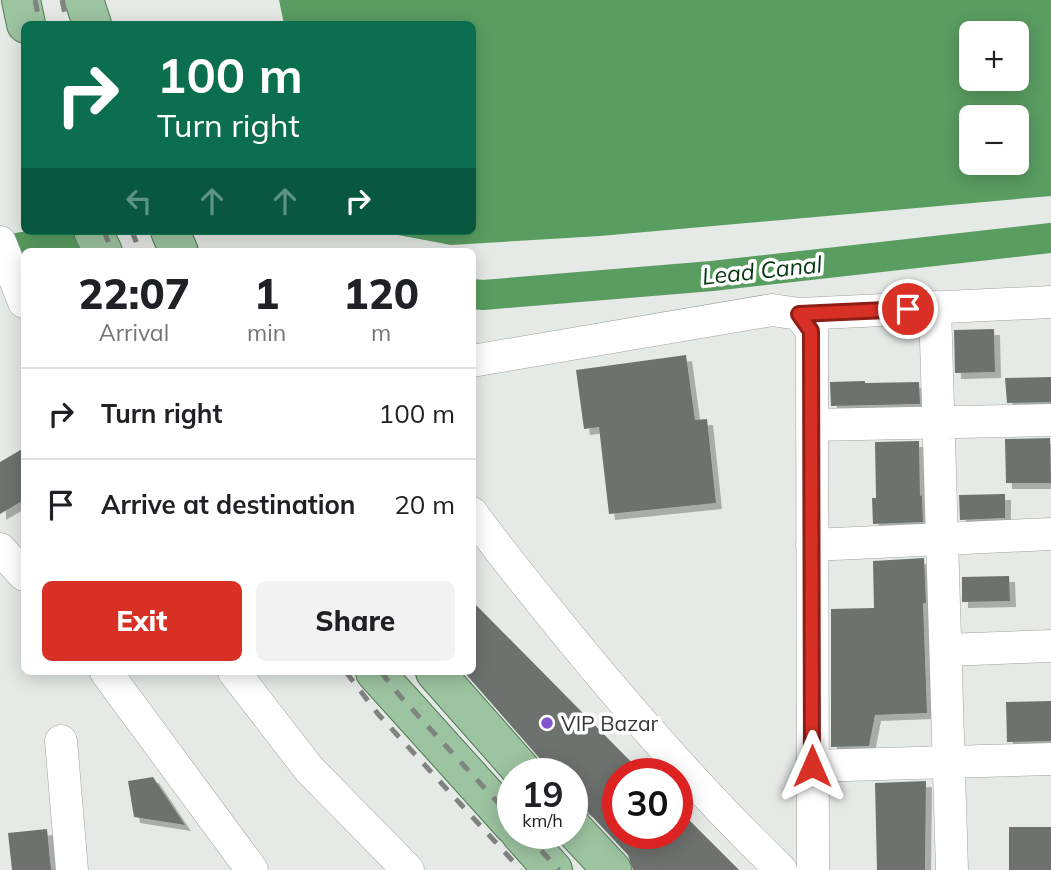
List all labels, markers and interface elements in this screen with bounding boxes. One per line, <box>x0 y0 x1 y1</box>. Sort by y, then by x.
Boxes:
map controls <box>959 21 1029 175</box>
button: + <box>959 21 1029 91</box>
text: 100 m <box>157 44 303 105</box>
icon: right <box>42 49 133 140</box>
text: Turn right <box>157 105 300 145</box>
button: − <box>959 105 1029 175</box>
icon: left <box>120 182 158 220</box>
icon: ahead <box>193 182 231 220</box>
icon: ahead <box>266 182 304 220</box>
icon: right <box>339 182 377 220</box>
water label: Lead Canal <box>701 249 824 291</box>
text: 22:07 <box>78 267 190 320</box>
text: 1 <box>254 267 279 320</box>
text: 120 <box>343 267 419 320</box>
pin <box>878 279 938 339</box>
icon: arrive <box>889 290 927 328</box>
text: Arrival <box>99 318 169 347</box>
text: min <box>247 318 286 347</box>
text: m <box>371 318 391 347</box>
icon: right <box>42 395 80 433</box>
text: Turn right <box>101 397 222 430</box>
text: 100 m <box>379 397 455 430</box>
icon: arrive <box>42 486 80 524</box>
text: Arrive at destination <box>101 488 356 521</box>
text: 20 m <box>394 488 455 521</box>
button: Exit <box>42 581 242 661</box>
button: Share <box>256 581 455 661</box>
place label: VIP Bazar <box>561 710 659 736</box>
marker: VIP Bazar <box>539 715 555 731</box>
position arrow <box>775 729 849 803</box>
speed limit sign: 30 <box>602 758 693 849</box>
text: 19 <box>521 772 564 816</box>
text: km/h <box>522 809 563 832</box>

